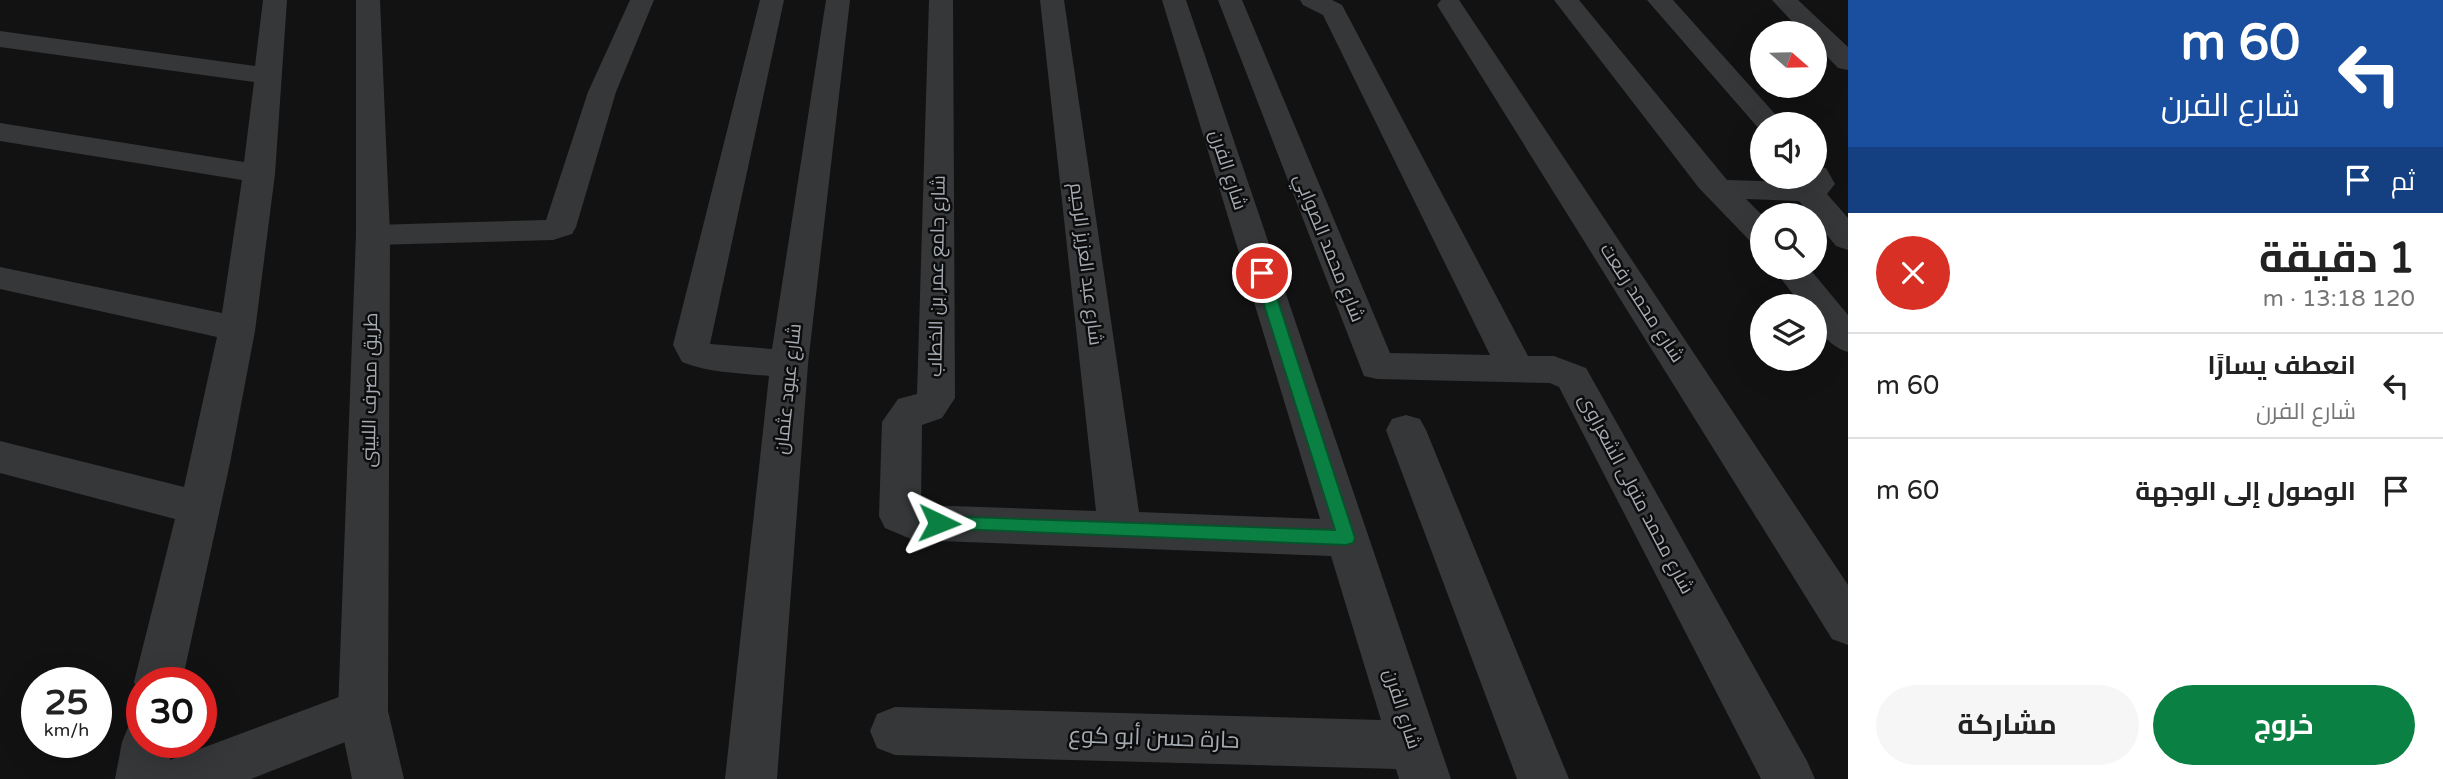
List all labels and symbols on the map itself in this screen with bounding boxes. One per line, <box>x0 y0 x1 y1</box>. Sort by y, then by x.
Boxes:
north arrow <box>1750 21 1827 98</box>
street label: شارع الفرن <box>1203 127 1251 213</box>
street label: شارع محمد الصوابي <box>1286 171 1369 326</box>
street label: شارع جامع عمر بن الخطاب <box>924 175 952 377</box>
street label: شارع عبد العزيز الرحيم <box>1063 181 1107 347</box>
street label: شارع محمد رفعت <box>1594 239 1689 368</box>
pin <box>1232 243 1292 303</box>
street label: طريق مصرف اللبينى <box>358 312 383 468</box>
street label: شارع عبود عثمان <box>770 322 808 456</box>
street label: شارع محمد متولى الشعراوى <box>1572 390 1698 599</box>
position arrow <box>902 486 976 560</box>
street label: شارع الفرن <box>1377 666 1425 752</box>
speed limit sign: 30 <box>126 667 217 758</box>
street label: حارة حسن أبو كوع <box>1068 719 1240 756</box>

